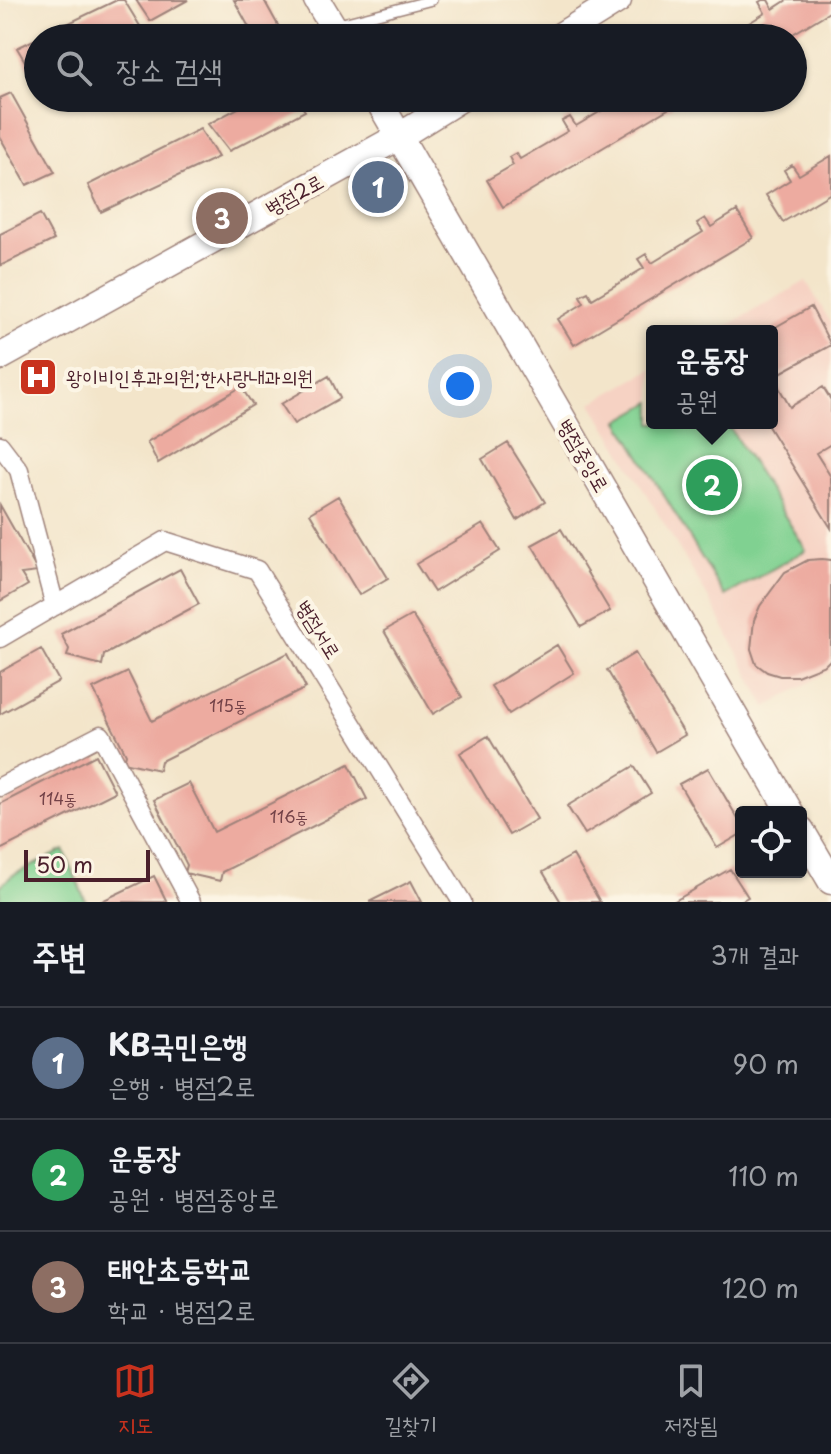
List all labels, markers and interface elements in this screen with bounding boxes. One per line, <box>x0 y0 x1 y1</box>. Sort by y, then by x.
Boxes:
search box <box>24 24 807 112</box>
icon: search <box>52 46 96 90</box>
text: 장소 검색 <box>116 46 222 91</box>
pin: 1 <box>352 157 404 217</box>
street label: 병점2로 <box>259 166 329 222</box>
pin: 3 <box>196 188 248 248</box>
popup <box>646 325 778 429</box>
text: 운동장 <box>676 335 748 380</box>
hospital icon: 왕이비인후과의원;한사랑내과의원 <box>17 356 59 398</box>
place label: 왕이비인후과의원;한사랑내과의원 <box>66 362 313 392</box>
your location <box>440 366 480 406</box>
text: 공원 <box>676 380 718 419</box>
street label: 병점중앙로 <box>551 413 617 497</box>
pin: 2 <box>686 455 738 515</box>
street label: 병점서로 <box>289 594 349 664</box>
house number: 115동 <box>209 693 247 717</box>
house number: 114동 <box>39 786 77 810</box>
house number: 116동 <box>270 804 308 828</box>
map controls <box>735 806 807 878</box>
button: locate <box>735 806 807 878</box>
scale bar <box>24 846 150 882</box>
text: 50 m <box>36 847 93 880</box>
text: 주변 <box>32 928 87 980</box>
text: 3개 결과 <box>711 935 799 974</box>
text: KB국민은행 <box>108 1021 247 1066</box>
text: 1 <box>52 1044 64 1083</box>
text: 90 m <box>732 1044 799 1083</box>
text: 은행 · 병점2로 <box>108 1066 255 1105</box>
text: 운동장 <box>108 1133 180 1178</box>
text: 2 <box>49 1156 67 1195</box>
text: 110 m <box>728 1156 799 1195</box>
text: 공원 · 병점중앙로 <box>108 1178 279 1217</box>
text: 태안초등학교 <box>108 1245 253 1290</box>
text: 3 <box>49 1268 67 1307</box>
text: 120 m <box>722 1268 799 1307</box>
text: 학교 · 병점2로 <box>108 1290 255 1329</box>
tab: 지도 <box>113 1359 157 1440</box>
tab: 길찾기 <box>384 1359 437 1440</box>
tab: 저장됨 <box>664 1359 718 1440</box>

